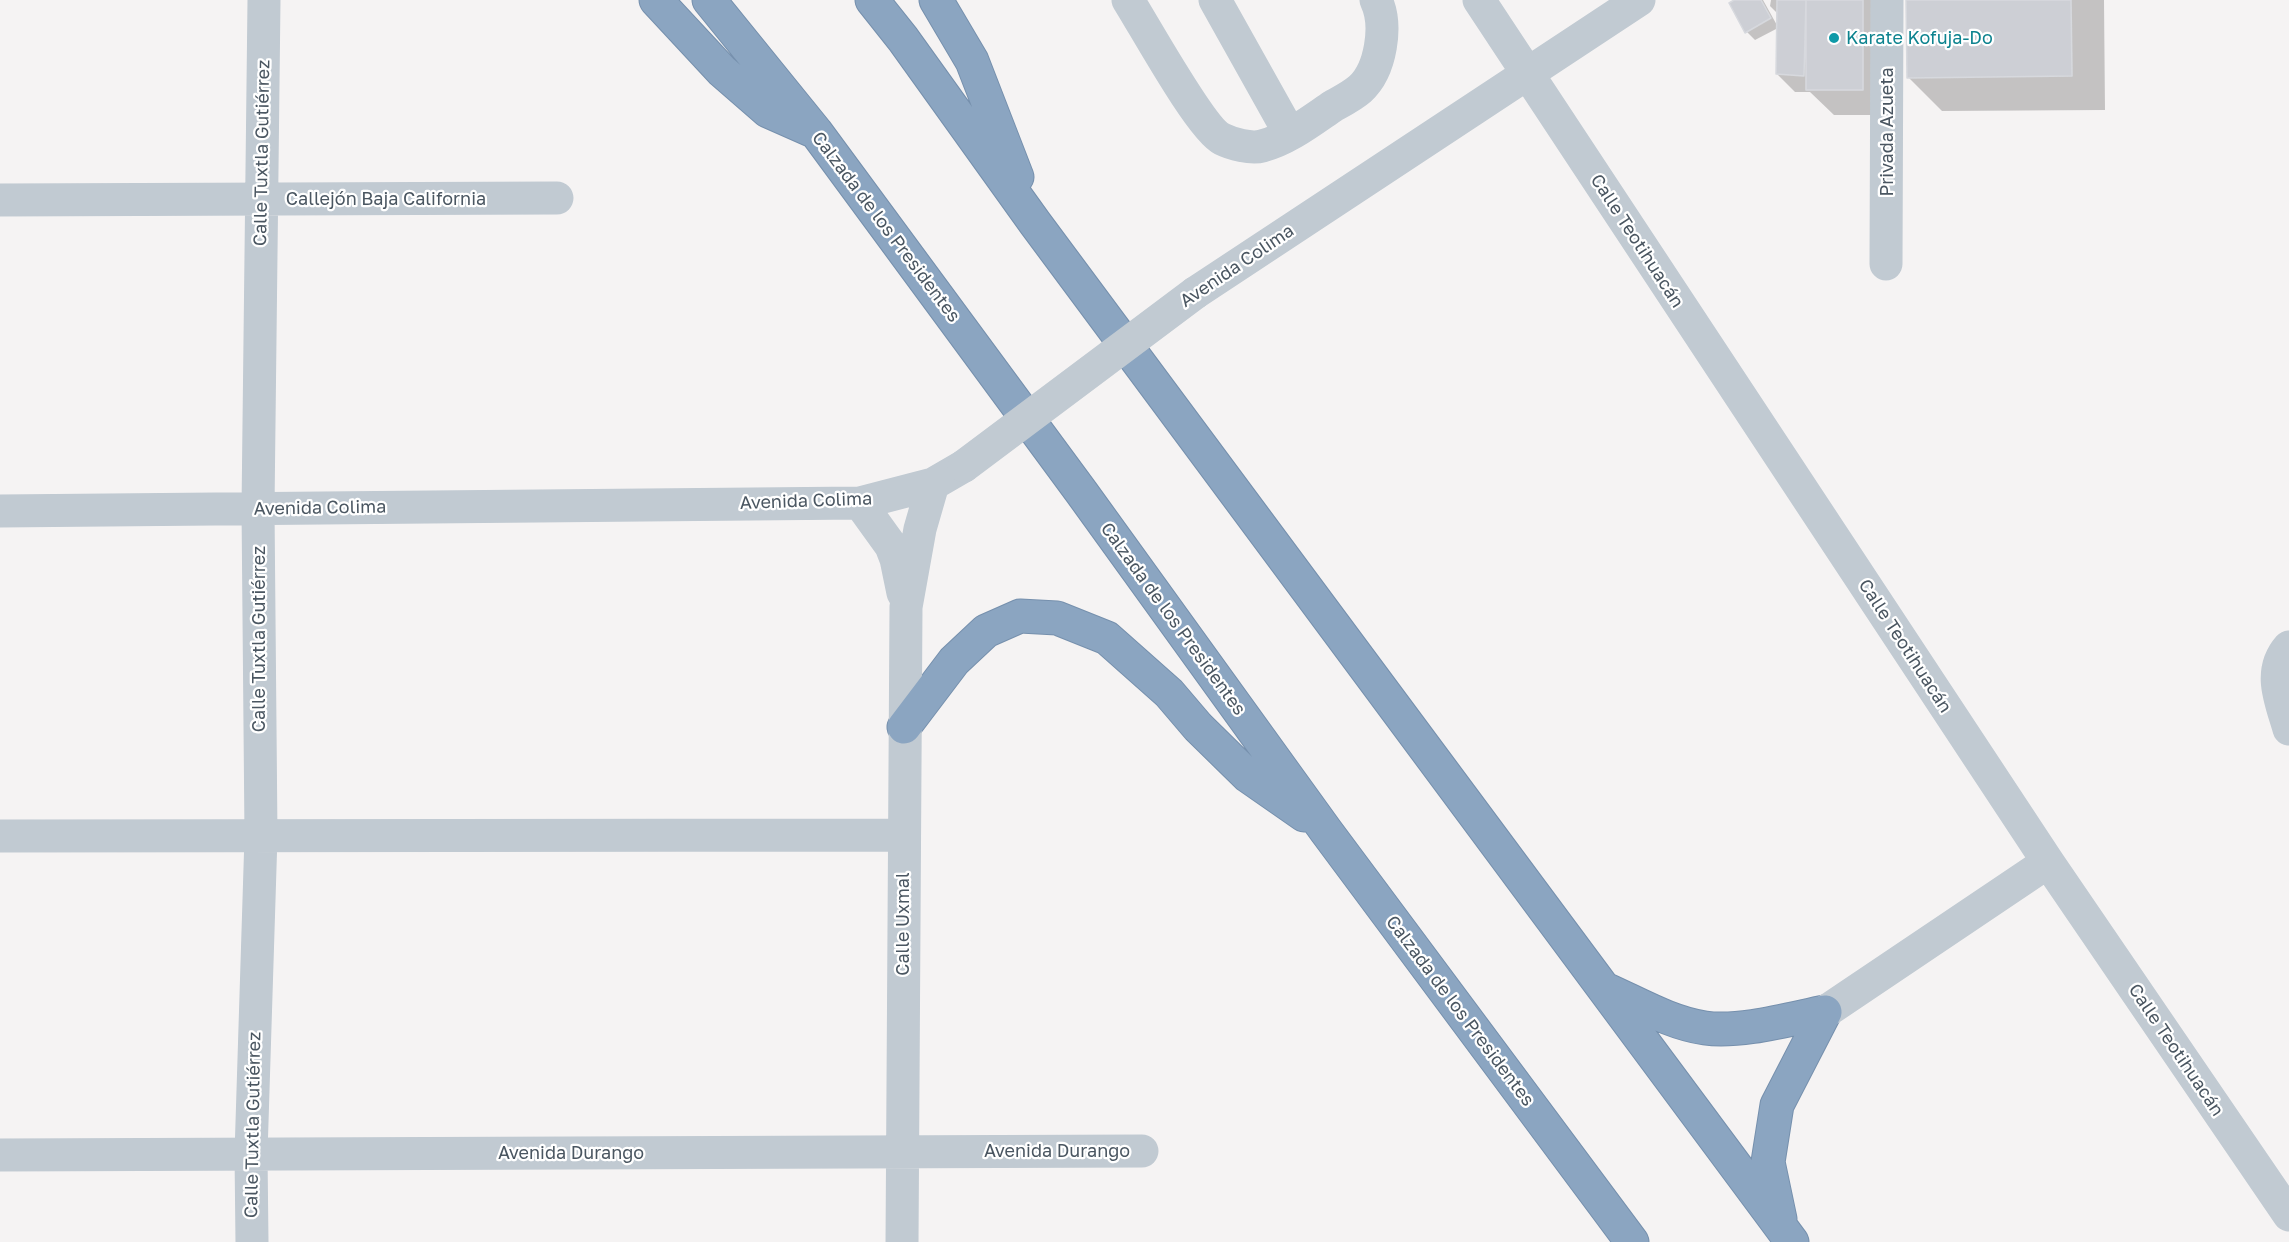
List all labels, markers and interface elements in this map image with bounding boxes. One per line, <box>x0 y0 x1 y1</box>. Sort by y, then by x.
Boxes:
place label: Karate Kofuja-Do <box>1846 27 1993 49</box>
marker: Karate Kofuja-Do <box>1827 31 1841 45</box>
street label: Calle Tuxtla Gutiérrez <box>250 60 274 246</box>
street label: Privada Azueta <box>1876 67 1898 197</box>
street label: Calzada de los Presidentes <box>807 128 965 326</box>
street label: Calle Teotihuacán <box>1586 170 1688 312</box>
street label: Callejón Baja California <box>286 188 486 210</box>
street label: Avenida Colima <box>1176 220 1298 312</box>
street label: Avenida Colima <box>739 488 873 514</box>
street label: Avenida Colima <box>254 496 386 520</box>
street label: Calzada de los Presidentes <box>1096 518 1250 720</box>
street label: Calle Tuxtla Gutiérrez <box>248 546 270 732</box>
street label: Calle Teotihuacán <box>1854 575 1956 717</box>
street label: Calle Uxmal <box>892 872 914 976</box>
street label: Calzada de los Presidentes <box>1381 912 1539 1110</box>
street label: Calle Teotihuacán <box>2124 980 2228 1120</box>
street label: Calle Tuxtla Gutiérrez <box>241 1032 265 1218</box>
street label: Avenida Durango <box>984 1140 1130 1162</box>
street label: Avenida Durango <box>498 1142 644 1164</box>

